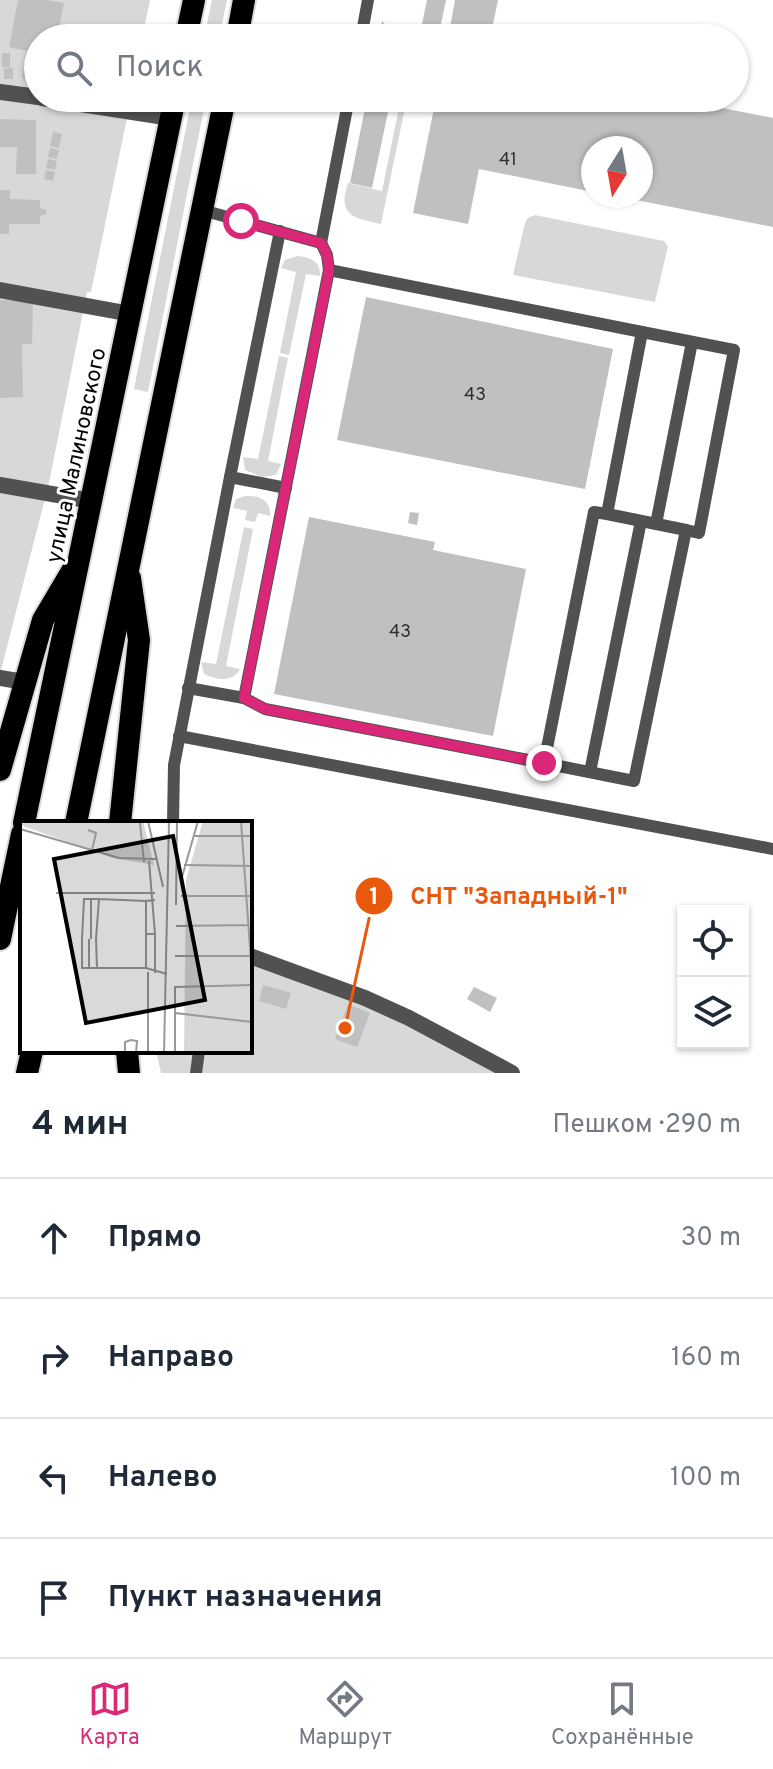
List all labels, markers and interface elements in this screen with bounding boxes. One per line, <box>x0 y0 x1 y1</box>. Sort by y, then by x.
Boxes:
search box <box>24 24 749 112</box>
icon: search <box>52 46 96 90</box>
text: Поиск <box>116 50 204 87</box>
north arrow <box>581 136 653 208</box>
house number: 41 <box>499 149 517 172</box>
route start <box>223 203 259 239</box>
street label: улица Малиновского <box>41 345 113 566</box>
house number: 43 <box>464 384 486 407</box>
house number: 43 <box>389 621 411 644</box>
route end <box>526 745 562 781</box>
inset map <box>20 821 252 1053</box>
callout: СНТ "Западный-1" <box>354 872 643 920</box>
text: 1 <box>369 883 379 913</box>
text: СНТ "Западный-1" <box>410 883 628 913</box>
map controls <box>677 905 749 1049</box>
button: locate <box>677 905 749 977</box>
button: layers <box>677 977 749 1049</box>
text: 4 мин <box>32 1104 129 1147</box>
text: Пешком · 290 m <box>553 1109 741 1142</box>
icon: ahead <box>32 1216 76 1260</box>
text: Прямо <box>108 1220 202 1257</box>
text: 30 m <box>681 1222 741 1255</box>
icon: right <box>32 1336 76 1380</box>
text: Направо <box>108 1340 234 1377</box>
text: 160 m <box>671 1342 741 1375</box>
icon: left <box>32 1456 76 1500</box>
text: Налево <box>108 1460 217 1497</box>
text: 100 m <box>670 1462 741 1495</box>
icon: arrive <box>32 1576 76 1620</box>
text: Пункт назначения <box>108 1580 382 1617</box>
tab: Карта <box>79 1677 140 1752</box>
tab: Маршрут <box>298 1677 392 1752</box>
tab: Сохранённые <box>551 1677 694 1752</box>

